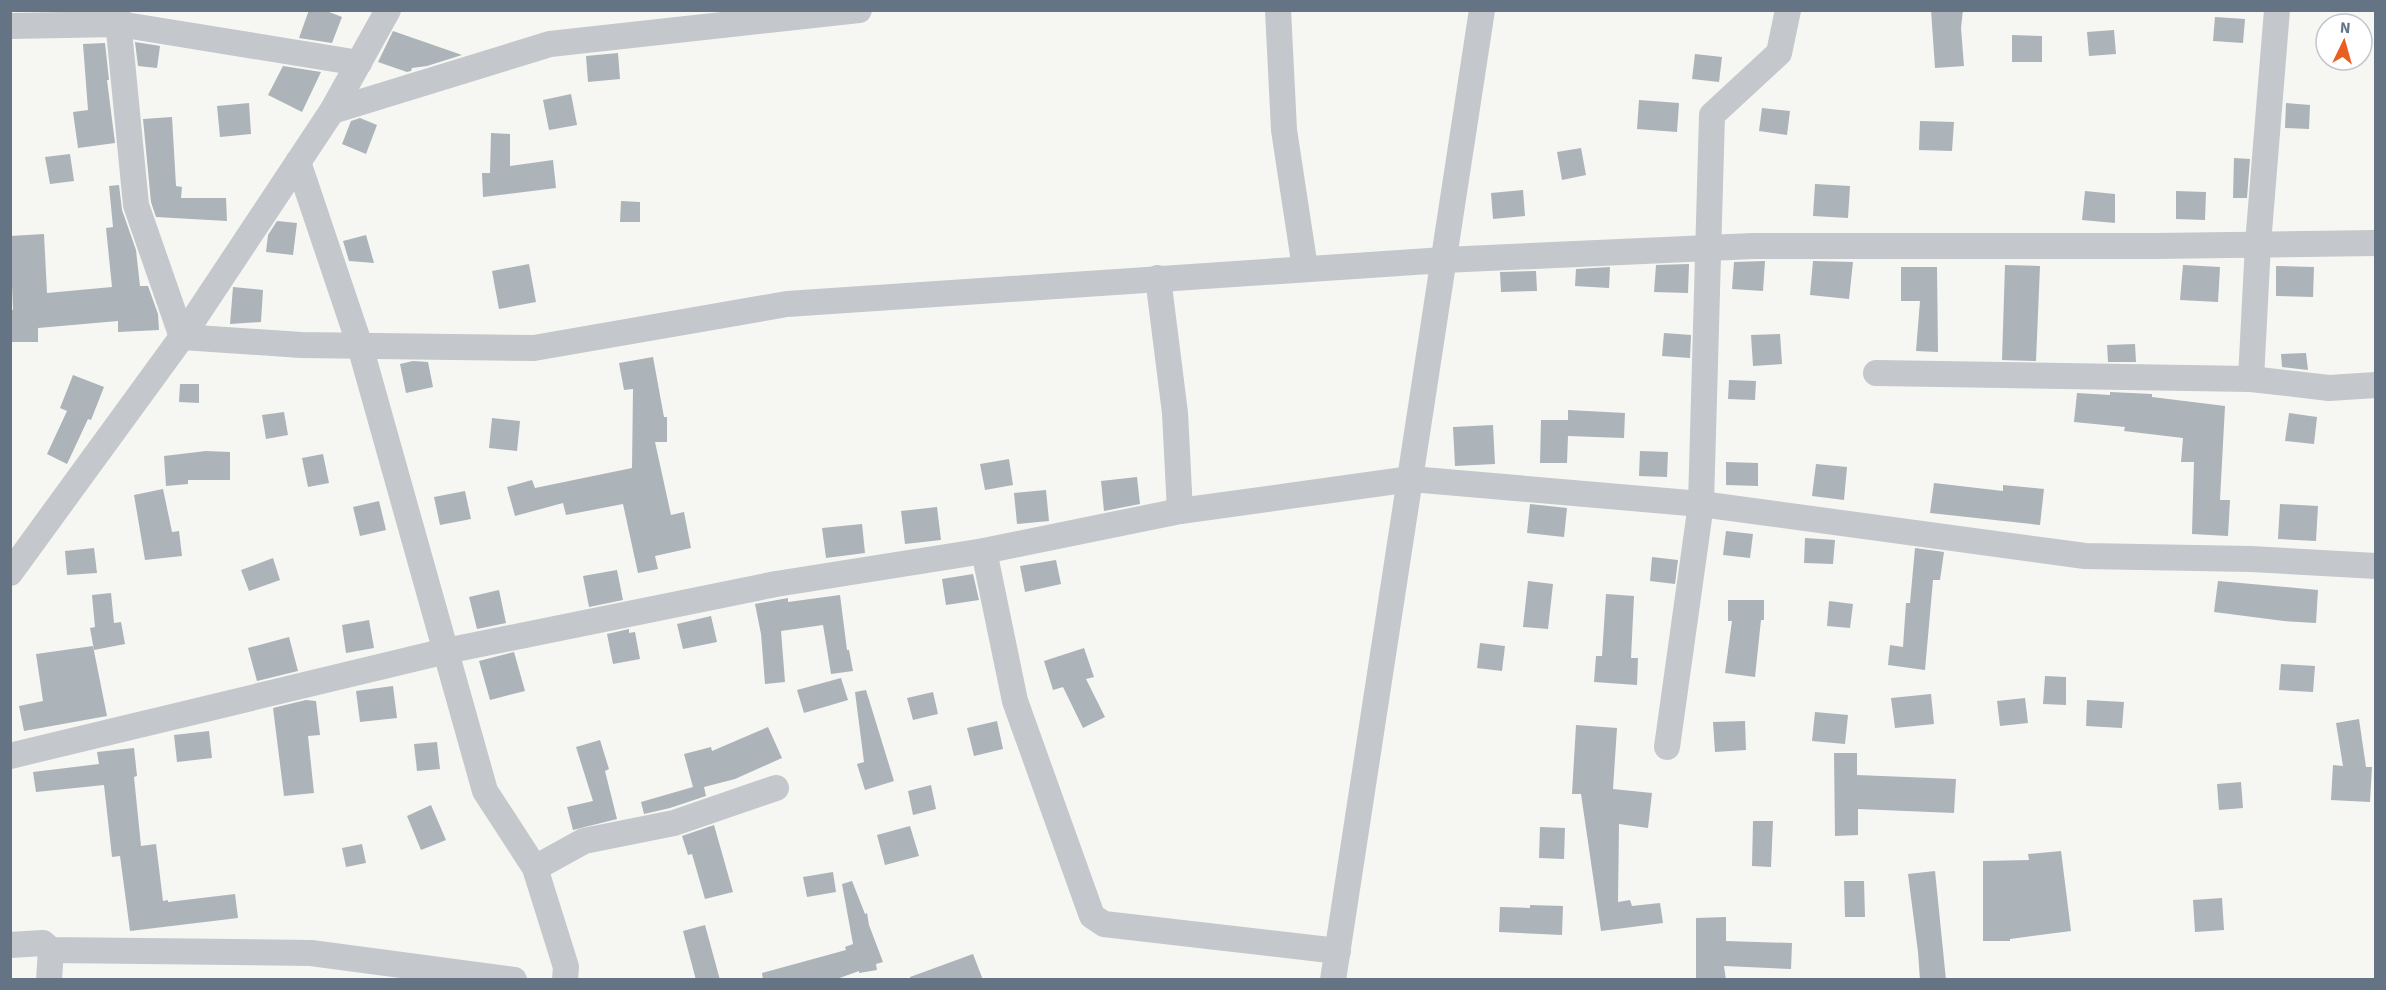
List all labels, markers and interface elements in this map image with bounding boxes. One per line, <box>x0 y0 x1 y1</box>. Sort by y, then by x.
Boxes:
north arrow <box>2314 12 2374 72</box>
text: N <box>2339 17 2351 39</box>

